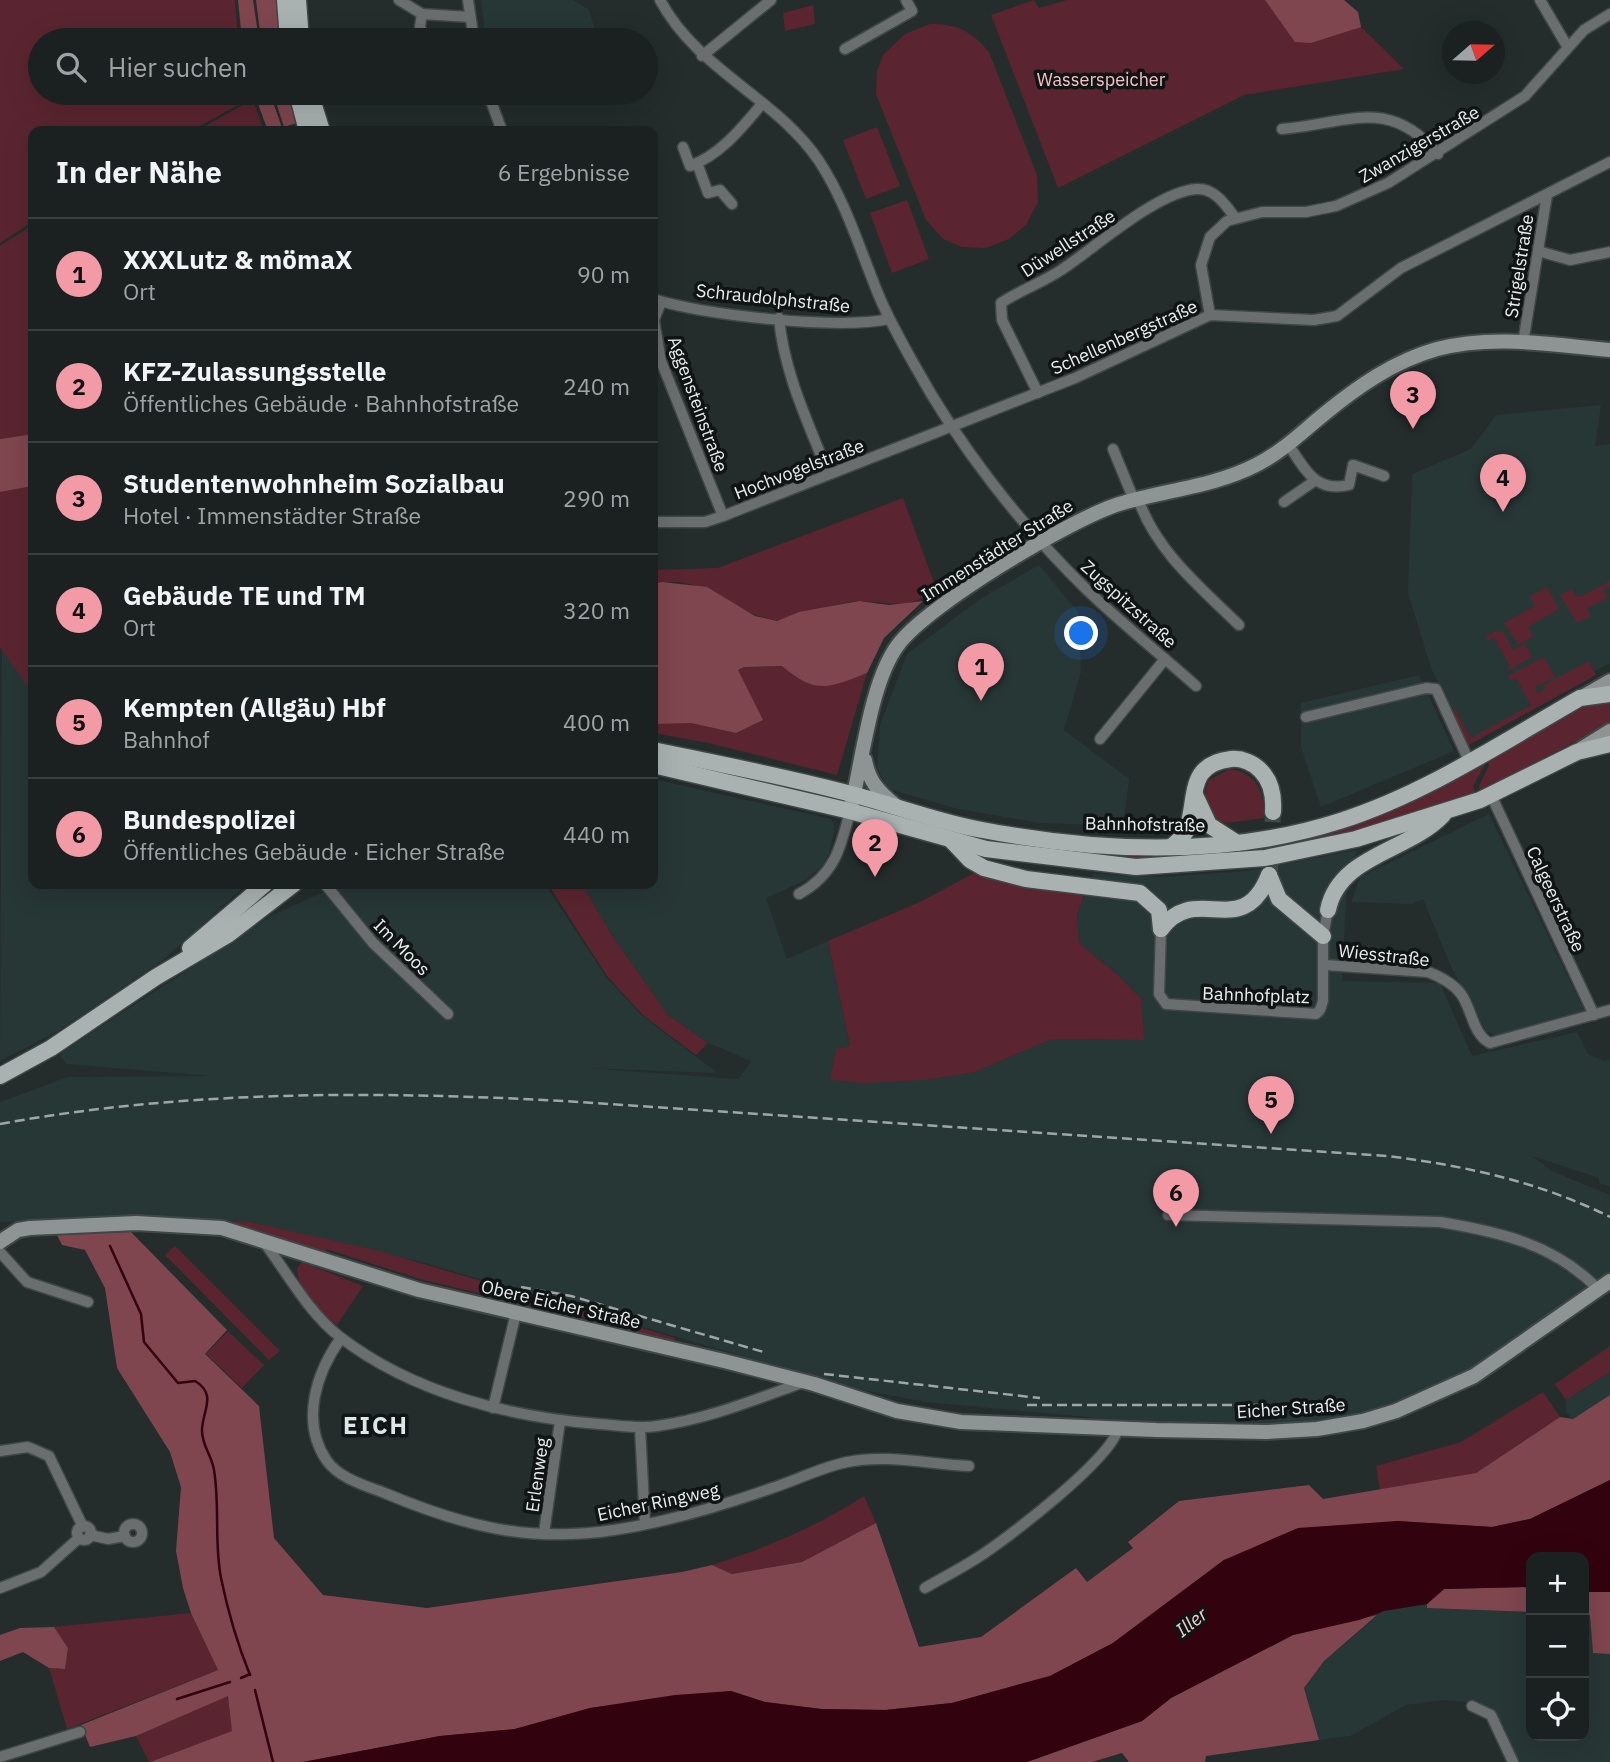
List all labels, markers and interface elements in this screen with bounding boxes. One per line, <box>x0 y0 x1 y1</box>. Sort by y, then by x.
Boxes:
north arrow <box>1442 21 1505 84</box>
search box <box>28 28 658 105</box>
icon: search <box>52 48 90 86</box>
text: Hier suchen <box>108 50 247 84</box>
park label: Wasserspeicher <box>1037 68 1166 91</box>
street label: Zwanzigerstraße <box>1355 100 1483 188</box>
text: In der Nähe <box>56 152 222 191</box>
text: 6 Ergebnisse <box>498 157 630 187</box>
street label: Düwellstraße <box>1016 204 1120 282</box>
street label: Strigelstraße <box>1499 212 1539 319</box>
text: XXXLutz & mömaX <box>123 242 353 276</box>
text: 1 <box>72 259 86 289</box>
text: 90 m <box>577 259 630 289</box>
text: Ort <box>123 276 156 306</box>
street label: Schraudolphstraße <box>695 278 851 318</box>
street label: Schellenbergstraße <box>1047 294 1201 380</box>
street label: Aggensteinstraße <box>663 333 733 475</box>
text: KFZ-Zulassungsstelle <box>123 354 386 388</box>
text: 2 <box>72 371 86 401</box>
text: 240 m <box>563 371 630 401</box>
pin: 3 <box>1390 371 1436 429</box>
text: Öffentliches Gebäude · Bahnhofstraße <box>123 388 519 418</box>
street label: Hochvogelstraße <box>731 434 867 504</box>
pin: 4 <box>1480 454 1526 512</box>
text: Studentenwohnheim Sozialbau <box>123 466 505 500</box>
text: 3 <box>72 483 86 513</box>
text: 290 m <box>563 483 630 513</box>
street label: Immenstädter Straße <box>917 494 1077 606</box>
text: Hotel · Immenstädter Straße <box>123 500 421 530</box>
street label: Zugspitzstraße <box>1076 555 1182 653</box>
text: Gebäude TE und TM <box>123 578 365 612</box>
text: 4 <box>72 595 86 625</box>
text: 320 m <box>563 595 630 625</box>
text: Ort <box>123 612 156 642</box>
your location <box>1064 616 1098 650</box>
pin: 1 <box>958 643 1004 701</box>
text: Kempten (Allgäu) Hbf <box>123 690 386 724</box>
text: 5 <box>72 707 86 737</box>
text: 400 m <box>563 707 630 737</box>
text: Bahnhof <box>123 724 210 754</box>
text: Bundespolizei <box>123 802 296 836</box>
street label: Bahnhofstraße <box>1085 811 1205 837</box>
text: 6 <box>72 819 86 849</box>
text: 440 m <box>563 819 630 849</box>
pin: 2 <box>852 819 898 877</box>
text: Öffentliches Gebäude · Eicher Straße <box>123 836 505 866</box>
street label: Calgeerstraße <box>1521 842 1591 956</box>
street label: Im Moos <box>369 914 435 980</box>
street label: Wiesstraße <box>1337 939 1431 971</box>
street label: Bahnhofplatz <box>1202 982 1310 1008</box>
pin: 5 <box>1248 1076 1294 1134</box>
pin: 6 <box>1153 1169 1199 1227</box>
street label: Obere Eicher Straße <box>479 1274 643 1334</box>
street label: Eicher Straße <box>1236 1393 1346 1423</box>
district label: EICH <box>343 1409 409 1441</box>
street label: Erlenweg <box>520 1436 554 1514</box>
street label: Eicher Ringweg <box>595 1478 721 1526</box>
map controls <box>1526 1552 1589 1741</box>
button: + <box>1526 1552 1589 1615</box>
water label: Iller <box>1170 1601 1213 1642</box>
button: − <box>1526 1615 1589 1678</box>
button: locate <box>1526 1678 1589 1741</box>

